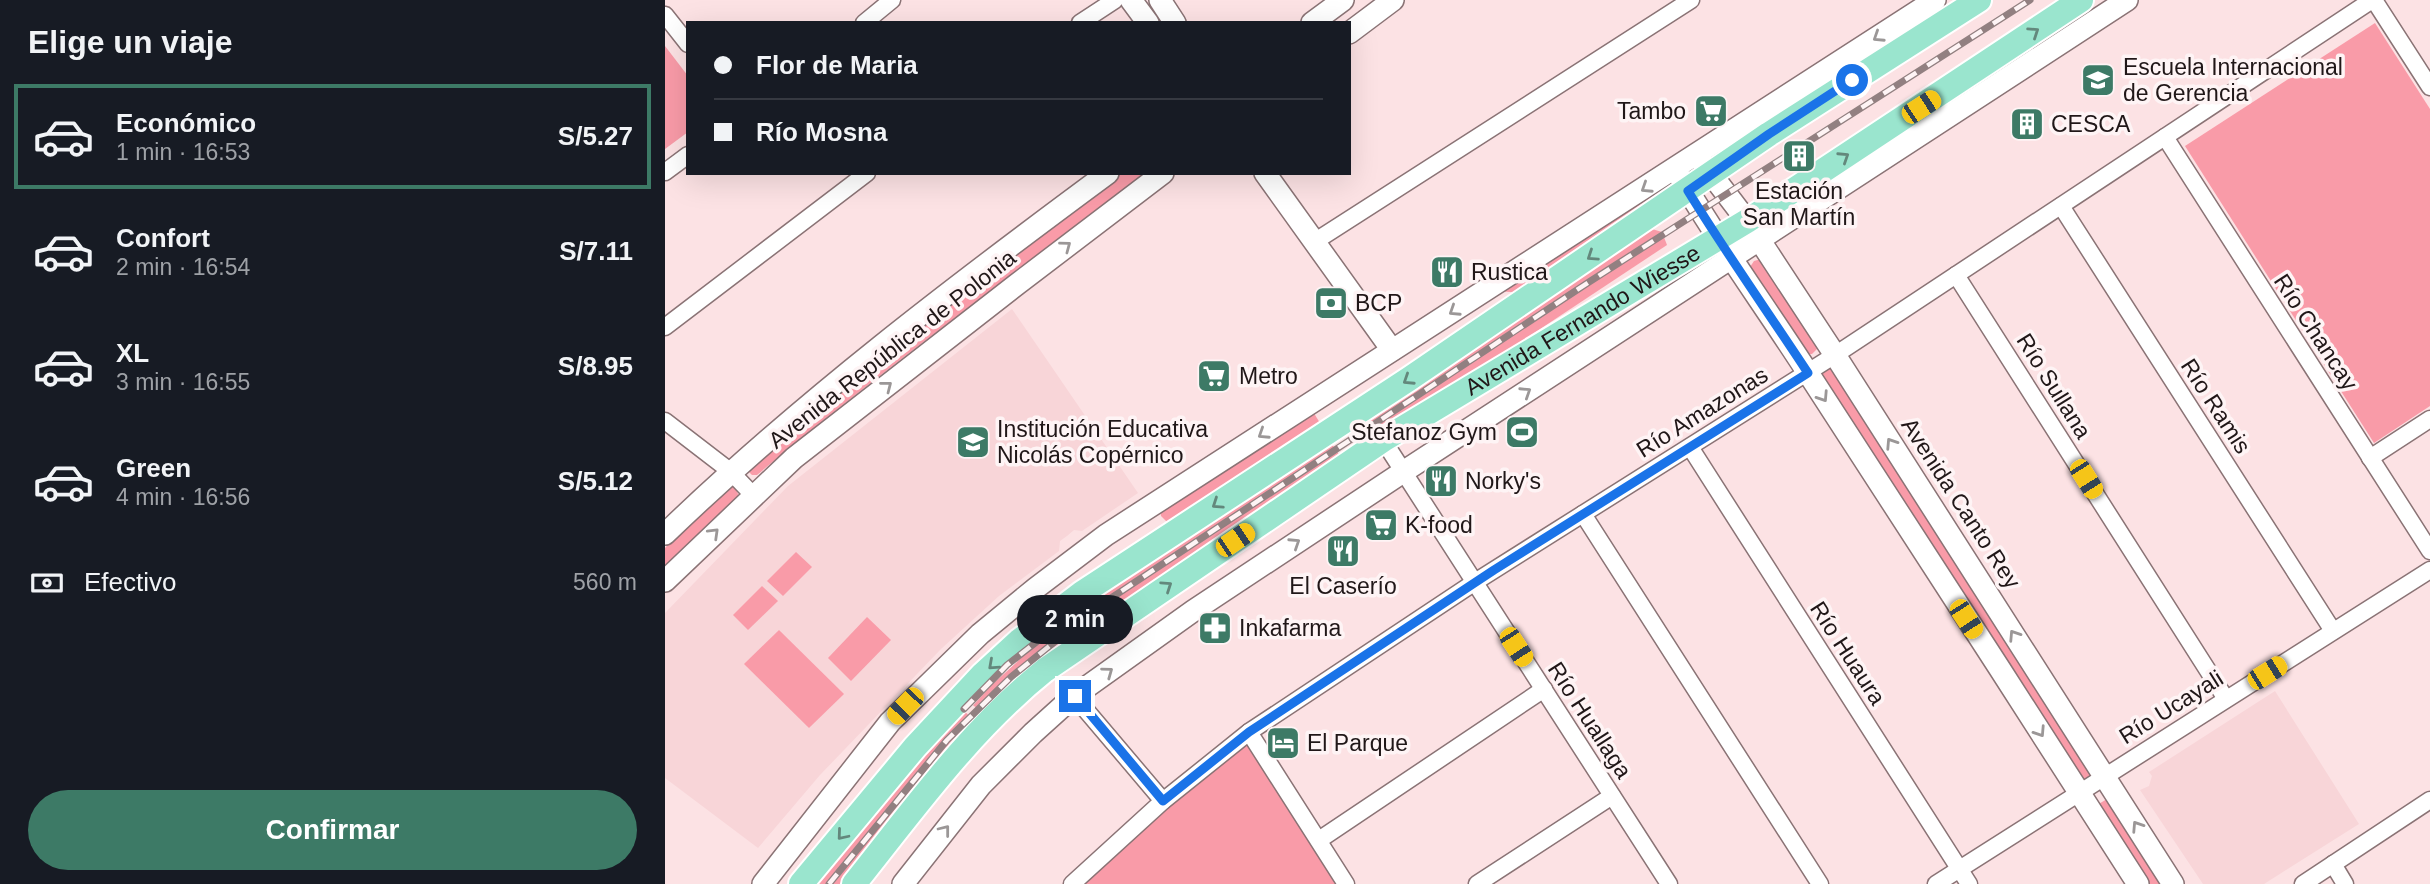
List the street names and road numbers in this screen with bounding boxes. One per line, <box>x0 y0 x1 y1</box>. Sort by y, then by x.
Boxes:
street label: Avenida Fernando Wiesse <box>1460 239 1705 401</box>
street label: Avenida República de Polonia <box>763 244 1021 454</box>
street label: Río Chancay <box>2269 269 2363 395</box>
street label: Río Sullana <box>2011 329 2097 443</box>
street label: Río Ramis <box>2176 354 2256 458</box>
street label: Río Amazonas <box>1632 361 1772 463</box>
street label: Avenida Canto Rey <box>1896 413 2026 593</box>
street label: Río Huaura <box>1805 597 1891 710</box>
street label: Río Huallaga <box>1543 657 1637 783</box>
street label: Río Ucayali <box>2114 665 2228 749</box>

